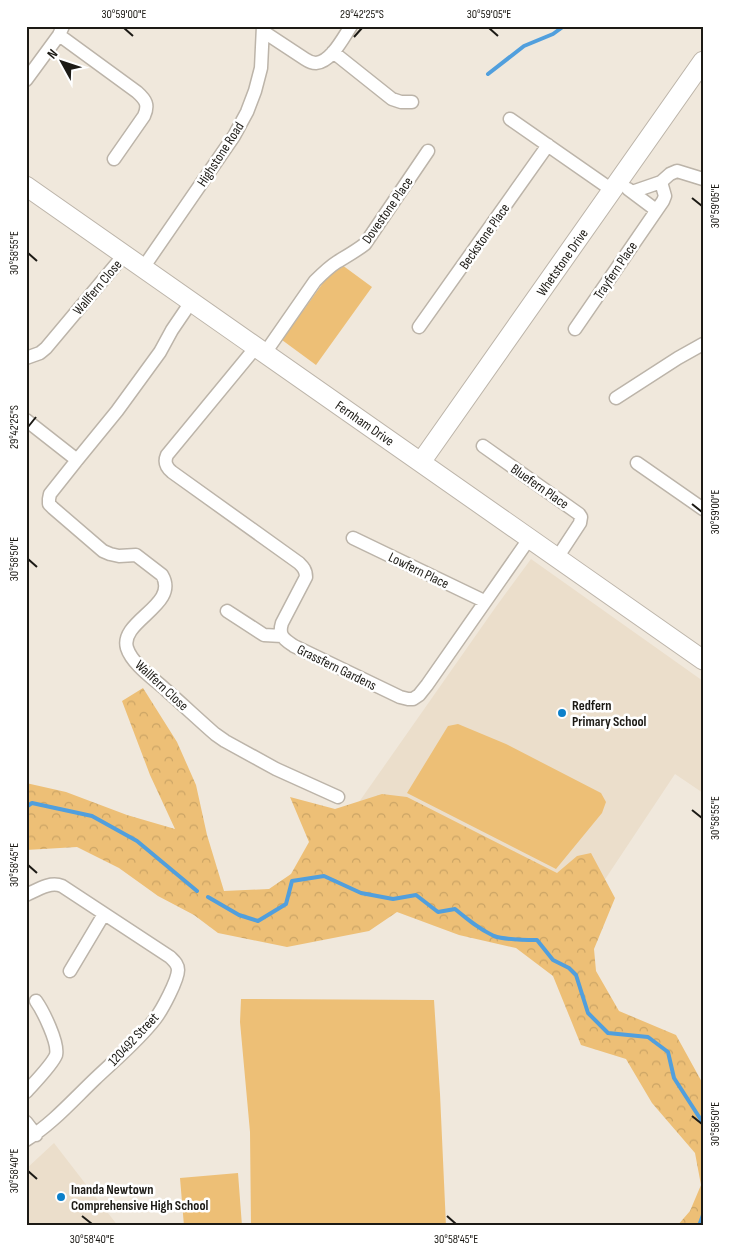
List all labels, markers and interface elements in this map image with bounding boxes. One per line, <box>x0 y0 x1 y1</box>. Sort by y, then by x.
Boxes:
text: 30°59'00"E <box>101 7 147 22</box>
text: 29°42'25"S <box>340 7 384 22</box>
text: 30°59'05"E <box>467 7 511 22</box>
north arrow <box>38 38 88 88</box>
text: N <box>44 46 61 62</box>
street label: Highstone Road <box>193 119 248 190</box>
street label: Dovestone Place <box>358 174 417 247</box>
text: 30°59'05"E <box>708 184 723 228</box>
street label: Beckstone Place <box>455 200 513 273</box>
street label: Whetstone Drive <box>533 225 592 299</box>
text: 30°58'55"E <box>7 231 22 275</box>
street label: Trayfern Place <box>590 238 641 302</box>
street label: Wallfern Close <box>69 256 125 318</box>
street label: Fernham Drive <box>332 397 397 450</box>
text: 29°42'25"S <box>7 405 22 449</box>
street label: Bluefern Place <box>507 460 572 513</box>
text: 30°59'00"E <box>708 489 723 535</box>
text: 30°58'50"E <box>7 537 22 581</box>
street label: Lowfern Place <box>386 548 452 592</box>
street label: Grassfern Gardens <box>294 641 379 694</box>
street label: Wallfern Close <box>131 656 192 714</box>
place label: Redfern Primary School <box>572 697 647 730</box>
marker: Redfern Primary School <box>556 707 568 719</box>
text: 30°58'55"E <box>708 796 723 840</box>
text: 30°58'45"E <box>7 843 22 887</box>
street label: 120492 Street <box>104 1009 162 1070</box>
text: 30°58'50"E <box>708 1102 723 1146</box>
text: 30°58'40"E <box>7 1149 22 1193</box>
place label: Inanda Newtown Comprehensive High School <box>71 1181 209 1214</box>
marker: Inanda Newtown Comprehensive High School <box>55 1191 67 1203</box>
text: 30°58'40"E <box>70 1232 114 1247</box>
text: 30°58'45"E <box>434 1232 478 1247</box>

